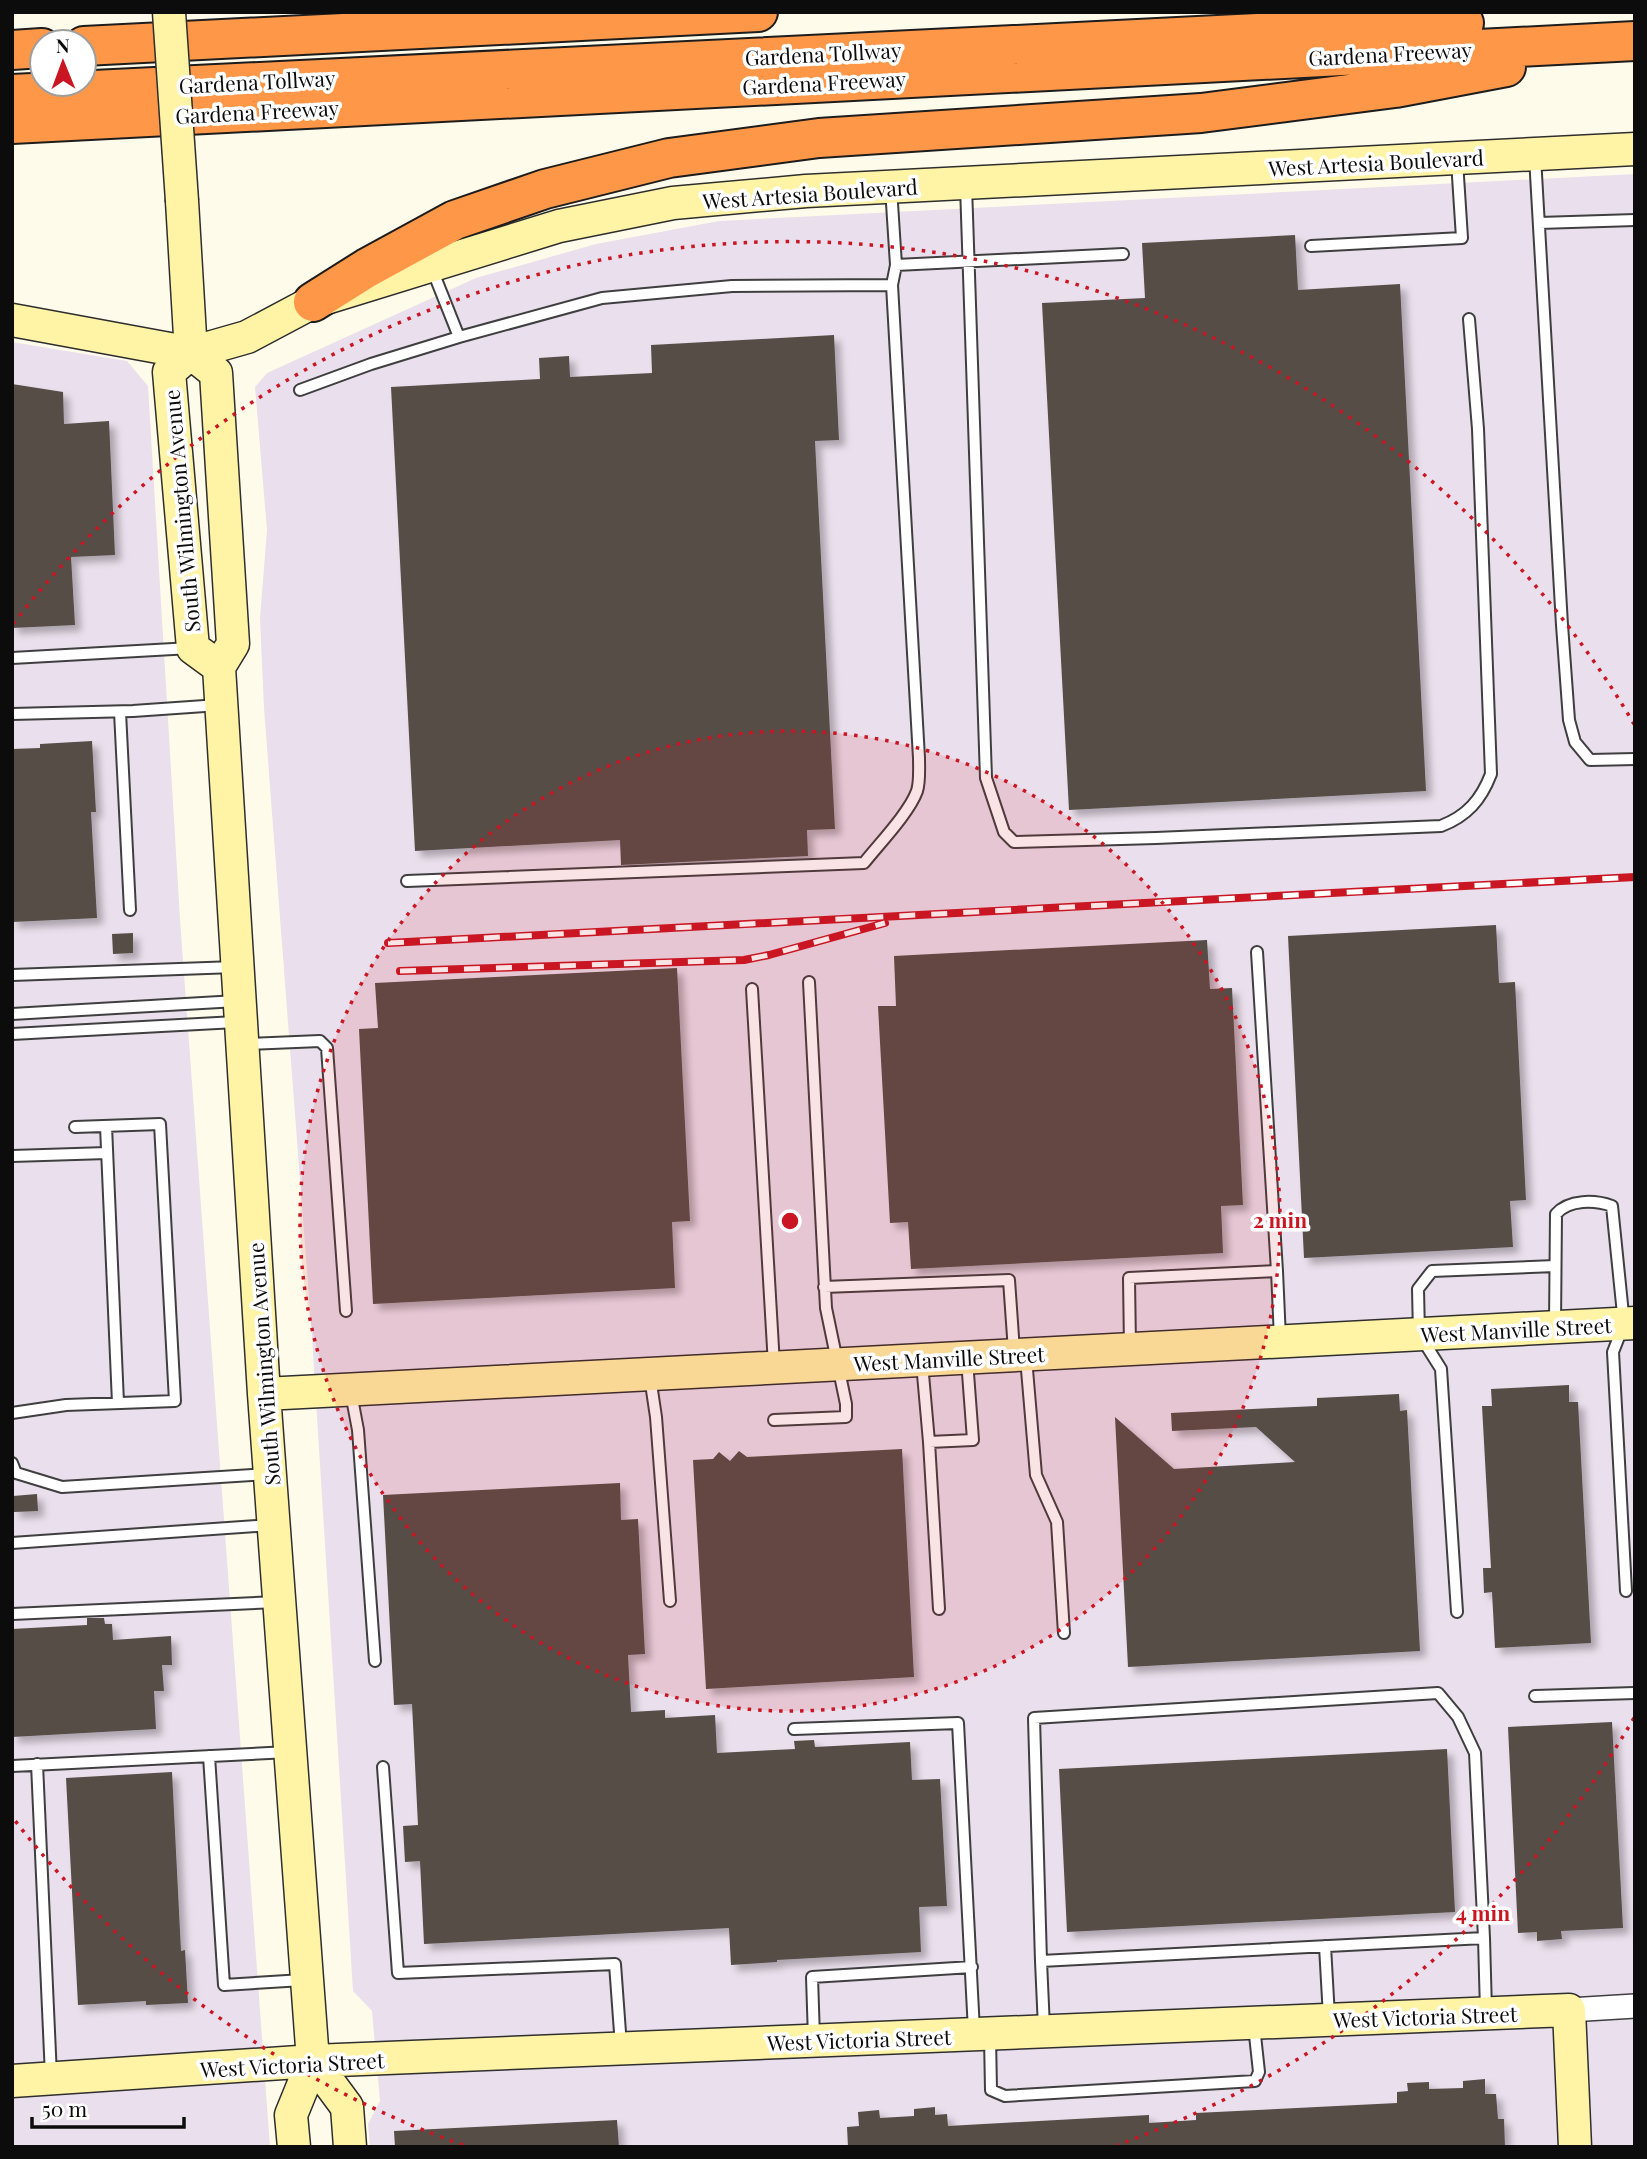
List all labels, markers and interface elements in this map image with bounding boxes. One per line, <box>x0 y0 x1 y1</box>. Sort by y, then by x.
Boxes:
north arrow <box>28 28 98 98</box>
text: N <box>56 32 70 58</box>
street label: Gardena Tollway <box>744 35 902 71</box>
street label: Gardena Freeway <box>1307 35 1473 71</box>
street label: Gardena Tollway <box>178 63 336 99</box>
street label: Gardena Freeway <box>741 64 907 100</box>
street label: Gardena Freeway <box>174 93 340 129</box>
street label: West Artesia Boulevard <box>1267 142 1484 182</box>
street label: West Artesia Boulevard <box>700 172 919 215</box>
street label: South Wilmington Avenue <box>156 388 206 634</box>
text: 2 min <box>1253 1205 1307 1233</box>
centre of rings <box>778 1209 802 1233</box>
street label: South Wilmington Avenue <box>241 1242 285 1486</box>
street label: West Manville Street <box>1419 1310 1613 1348</box>
street label: West Manville Street <box>852 1339 1046 1377</box>
text: 4 min <box>1456 1898 1510 1926</box>
street label: West Victoria Street <box>1331 1999 1518 2033</box>
street label: West Victoria Street <box>765 2022 952 2056</box>
street label: West Victoria Street <box>198 2045 385 2083</box>
scale bar <box>32 2086 184 2130</box>
text: 50 m <box>42 2094 88 2122</box>

